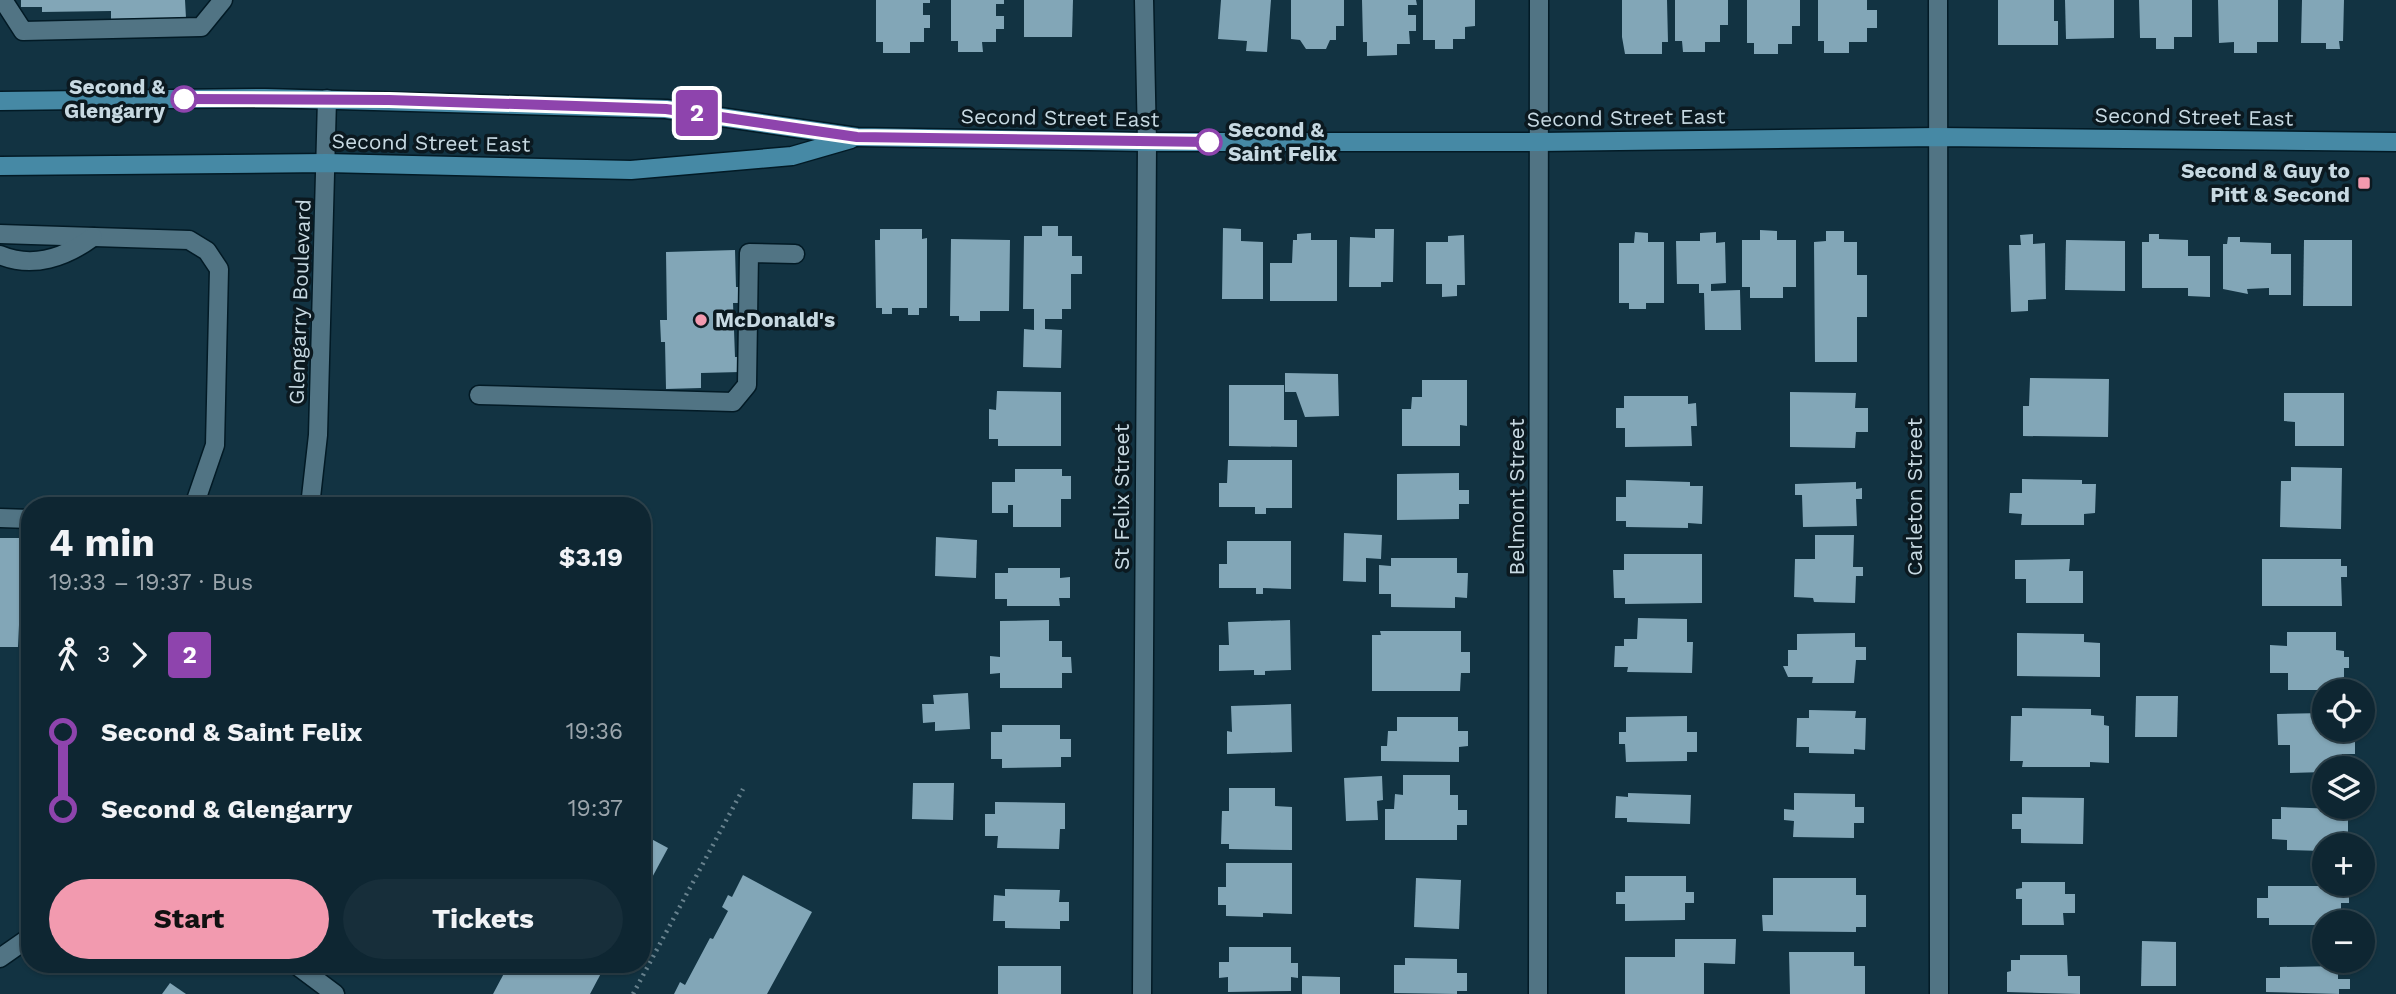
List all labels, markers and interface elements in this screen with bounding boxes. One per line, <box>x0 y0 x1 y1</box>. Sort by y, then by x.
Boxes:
place label: Second & Glengarry <box>64 74 165 123</box>
marker: Second & Glengarry <box>171 86 197 112</box>
line badge: 2 <box>674 90 720 136</box>
text: 2 <box>690 99 704 127</box>
street label: Second Street East <box>2094 102 2294 131</box>
street label: Second Street East <box>960 103 1160 132</box>
street label: Second Street East <box>1526 103 1726 132</box>
place label: Second & Saint Felix <box>1228 117 1338 166</box>
street label: Second Street East <box>331 128 531 157</box>
marker: Second & Saint Felix <box>1196 129 1222 155</box>
place label: Second & Guy to Pitt & Second <box>2181 158 2350 207</box>
marker: Second & Guy to Pitt & Second <box>2356 175 2372 191</box>
street label: Glengarry Boulevard <box>283 199 316 405</box>
place label: McDonald's <box>715 307 835 332</box>
marker: McDonald's <box>693 312 709 328</box>
street label: Belmont Street <box>1504 418 1529 575</box>
street label: Carleton Street <box>1902 418 1927 576</box>
street label: St Felix Street <box>1109 424 1134 570</box>
text: 4 min <box>49 521 155 565</box>
text: $3.19 <box>559 542 623 572</box>
text: 19:33 – 19:37 · Bus <box>49 569 253 596</box>
icon: walk <box>49 636 87 674</box>
icon: forward <box>120 636 158 674</box>
text: 3 <box>97 641 110 668</box>
text: 2 <box>182 641 197 669</box>
map controls <box>2312 679 2375 973</box>
button: locate <box>2312 679 2375 742</box>
text: Second & Saint Felix <box>101 717 362 747</box>
text: 19:36 <box>566 718 623 745</box>
button: layers <box>2312 756 2375 819</box>
text: Second & Glengarry <box>101 794 352 824</box>
text: 19:37 <box>568 795 623 822</box>
button: + <box>2312 833 2375 896</box>
button: Start <box>49 879 329 959</box>
button: Tickets <box>343 879 623 959</box>
button: − <box>2312 910 2375 973</box>

